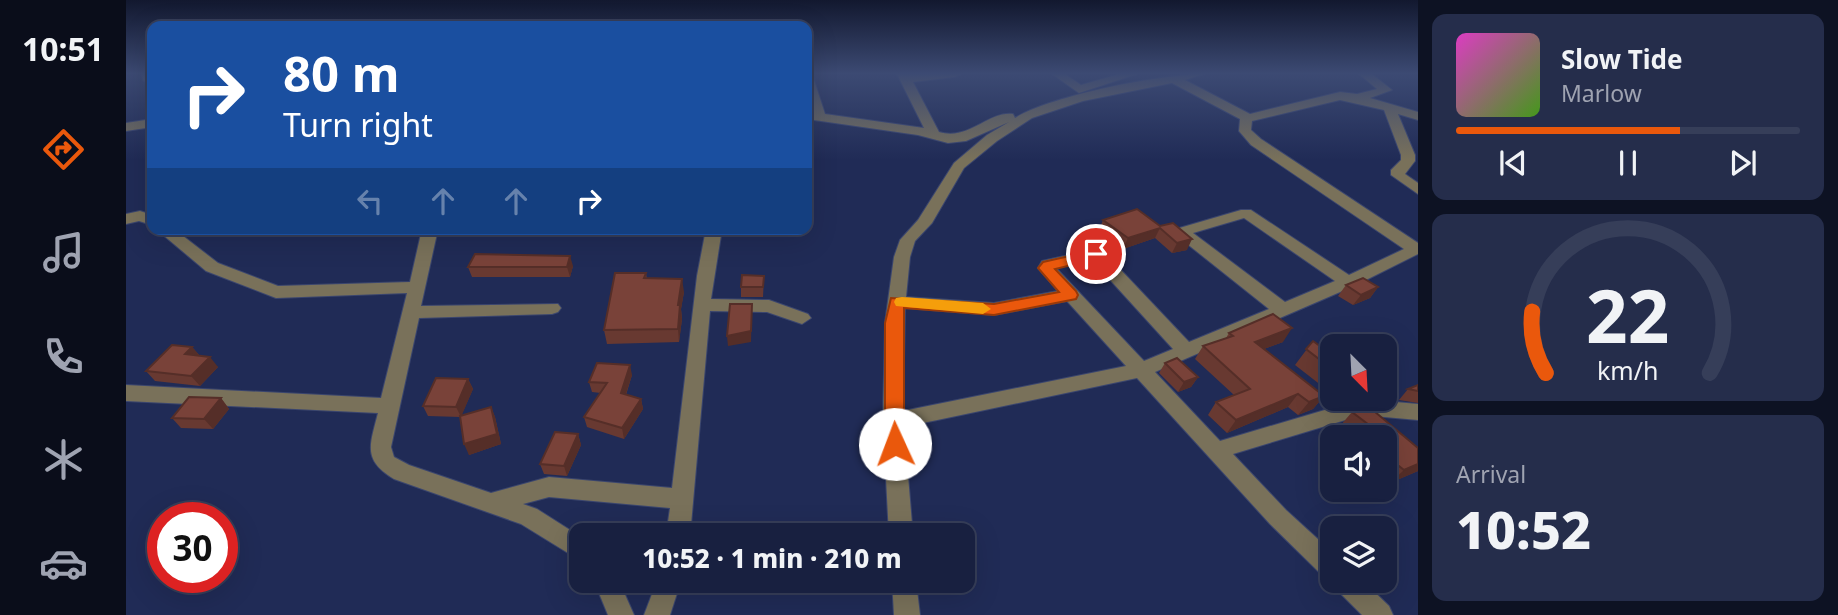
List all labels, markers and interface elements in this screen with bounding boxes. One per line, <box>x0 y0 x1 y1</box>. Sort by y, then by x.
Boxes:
text: 10:51 <box>22 27 104 70</box>
text: 80 m <box>283 40 400 106</box>
text: Slow Tide <box>1561 41 1683 77</box>
icon: right <box>168 49 259 140</box>
text: Marlow <box>1561 77 1642 109</box>
text: Turn right <box>283 103 433 146</box>
icon: directions <box>39 125 88 174</box>
icon: previous <box>1494 144 1532 182</box>
icon: pause <box>1609 144 1647 182</box>
icon: next <box>1724 144 1762 182</box>
icon: left <box>351 182 389 220</box>
icon: ahead <box>424 182 462 220</box>
icon: ahead <box>497 182 535 220</box>
icon: right <box>570 182 608 220</box>
pin <box>1066 224 1126 284</box>
icon: music <box>39 228 88 277</box>
icon: arrive <box>1077 235 1115 273</box>
text: 22 <box>1586 266 1670 365</box>
icon: phone <box>39 332 88 381</box>
north arrow <box>1320 334 1396 411</box>
map controls <box>1320 334 1397 593</box>
text: km/h <box>1597 353 1659 387</box>
position arrow <box>858 407 932 481</box>
button: sound <box>1320 425 1397 502</box>
icon: climate <box>39 435 88 484</box>
text: Arrival <box>1456 458 1526 490</box>
text: 10:52 <box>1456 493 1591 564</box>
speed limit sign: 30 <box>147 502 238 593</box>
button: layers <box>1320 516 1397 593</box>
icon: car <box>39 539 88 588</box>
text: 10:52 · 1 min · 210 m <box>642 540 902 576</box>

